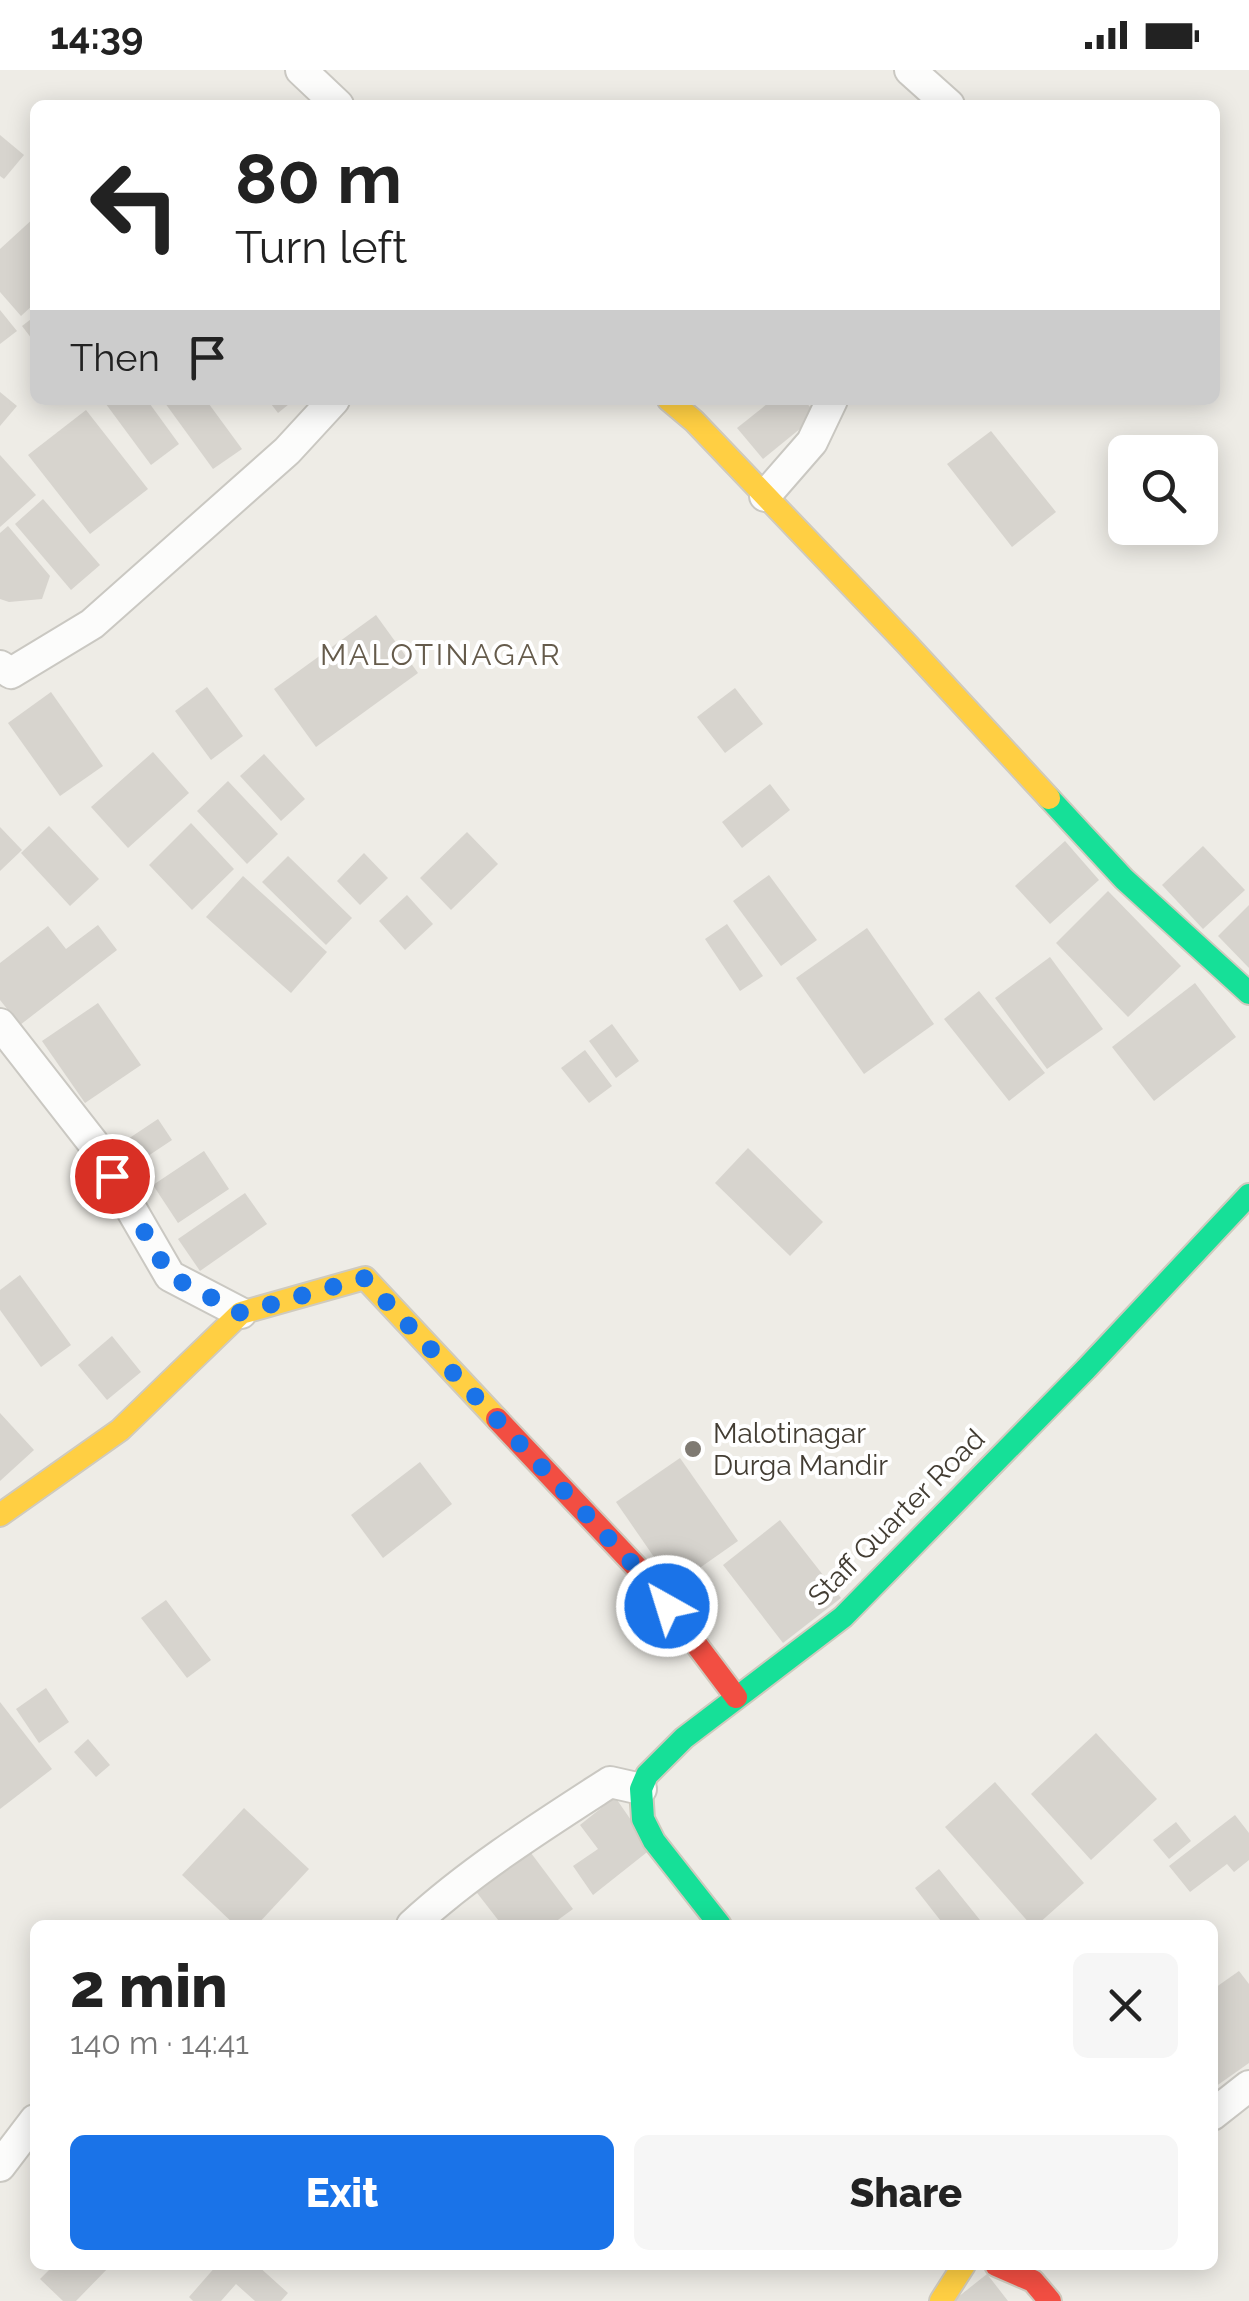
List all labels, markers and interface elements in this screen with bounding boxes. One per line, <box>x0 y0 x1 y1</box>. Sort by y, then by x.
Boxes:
text: 14:39 <box>50 13 143 58</box>
text: 80 m <box>235 137 402 219</box>
icon: left <box>70 140 200 270</box>
text: Turn left <box>235 221 407 274</box>
icon: arrive <box>180 330 235 385</box>
text: Then <box>70 335 160 380</box>
map controls <box>1108 435 1218 545</box>
button: search <box>1108 435 1218 545</box>
district label: MALOTINAGAR <box>320 637 562 672</box>
pin <box>70 1134 155 1219</box>
icon: arrive <box>85 1149 140 1204</box>
place label: Malotinagar Durga Mandir <box>713 1417 888 1482</box>
street label: Staff Quarter Road <box>801 1422 991 1612</box>
marker: Malotinagar Durga Mandir <box>682 1438 704 1460</box>
position arrow <box>615 1554 719 1658</box>
text: 2 min <box>70 1951 228 2021</box>
button: close <box>1073 1953 1178 2058</box>
text: 140 m · 14:41 <box>70 2024 249 2061</box>
button: Exit <box>70 2135 614 2250</box>
button: Share <box>634 2135 1178 2250</box>

